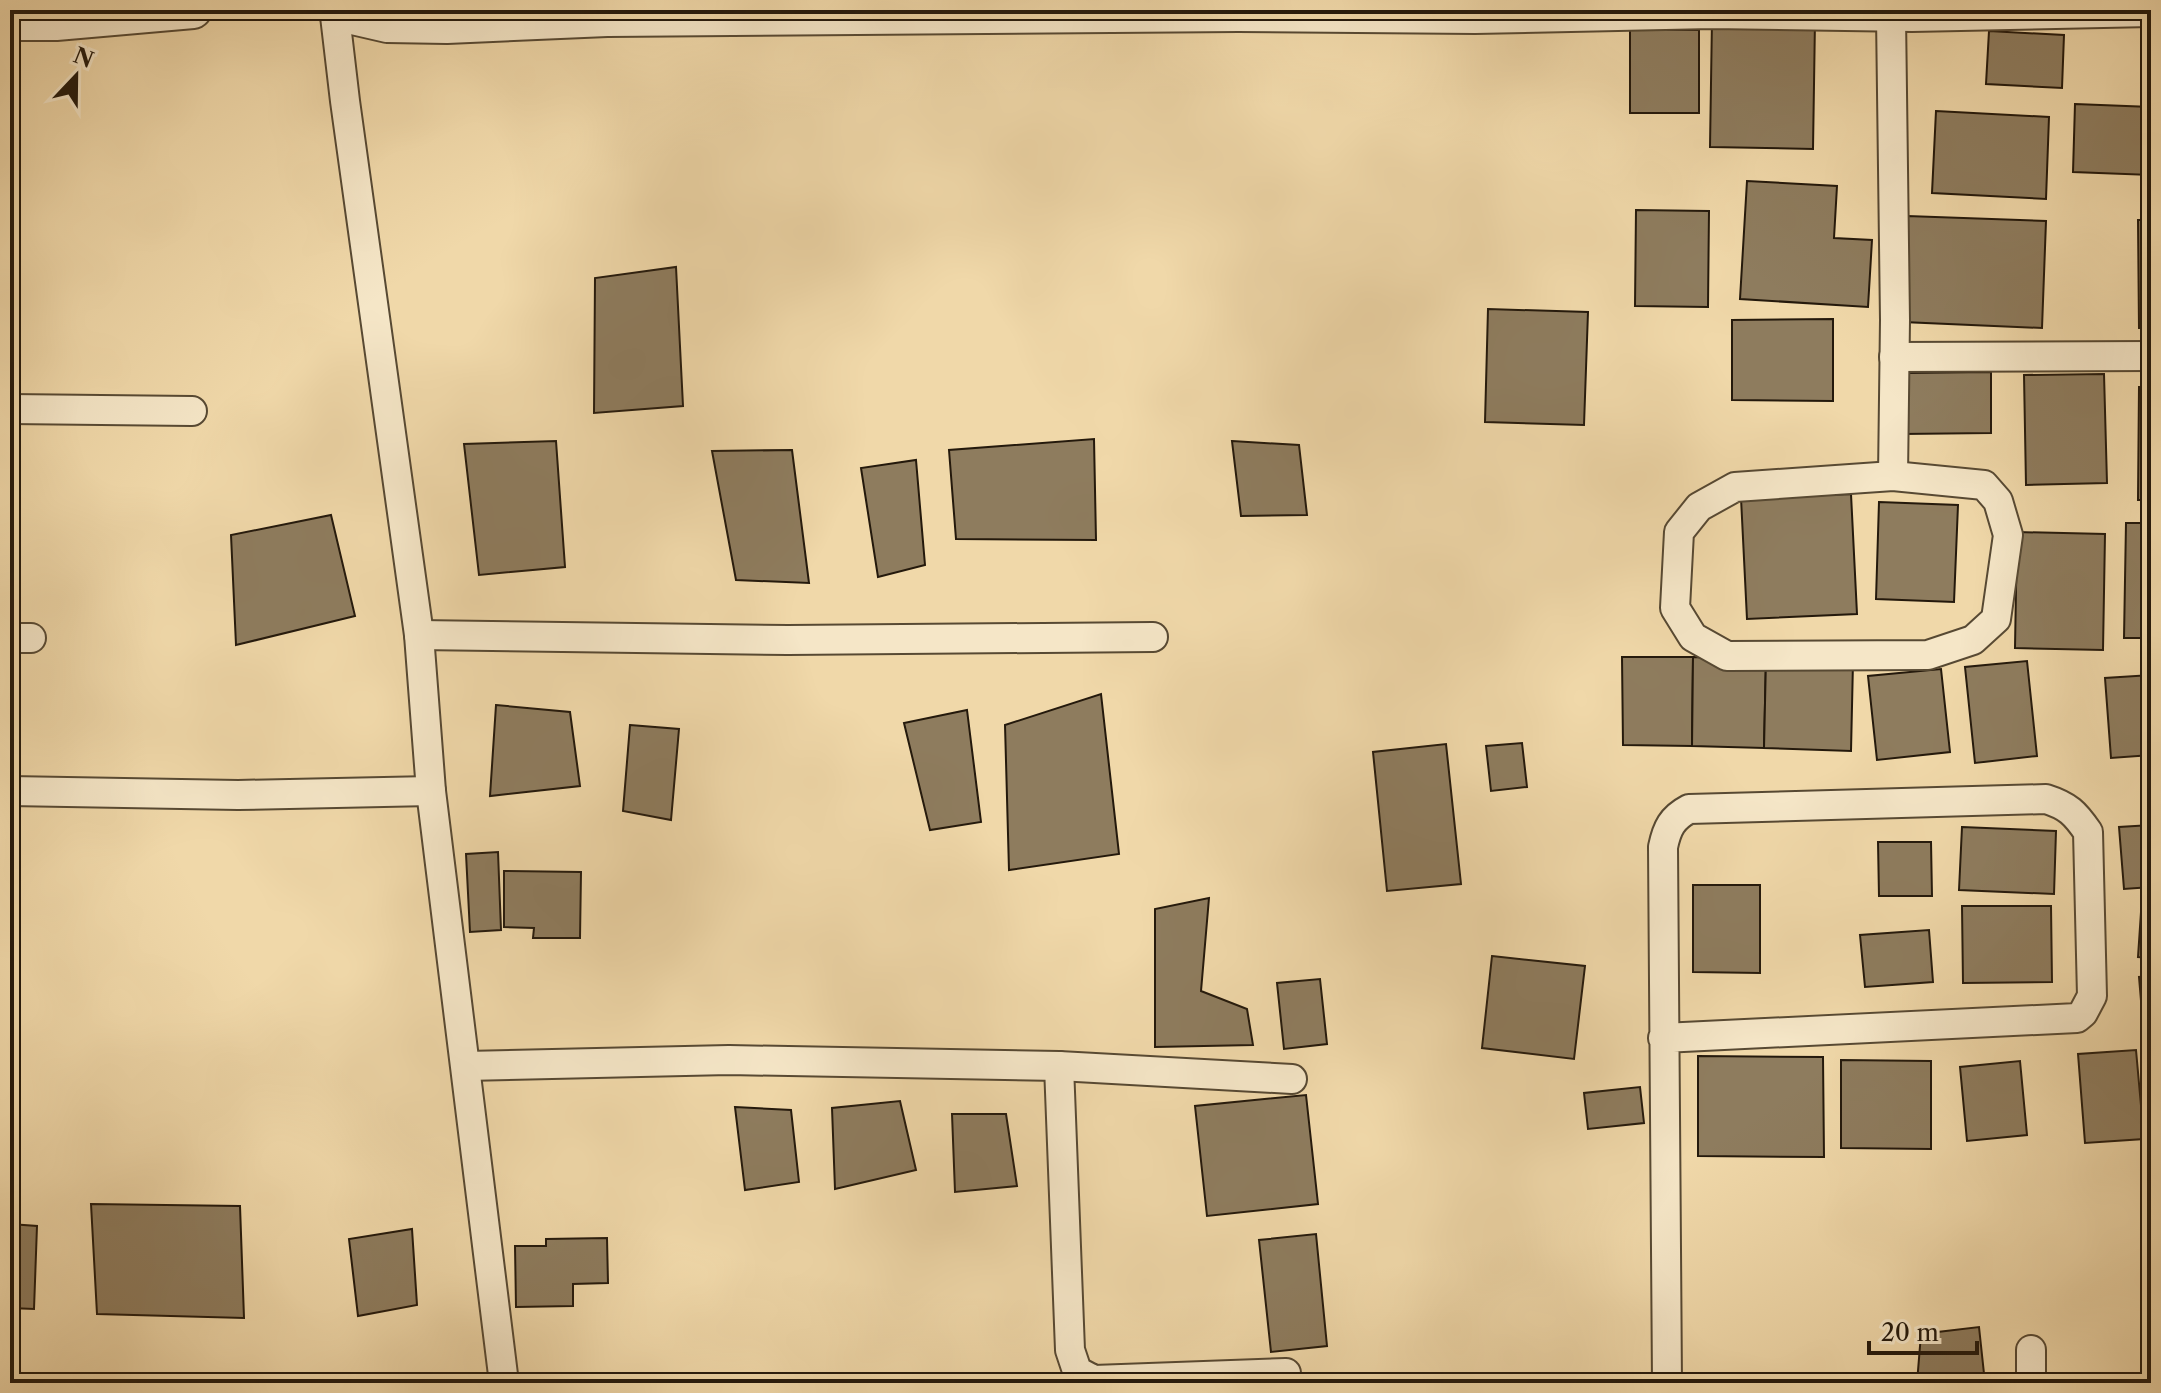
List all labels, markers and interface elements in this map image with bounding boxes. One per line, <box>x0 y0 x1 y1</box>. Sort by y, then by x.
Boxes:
north arrow <box>36 36 116 116</box>
text: N <box>69 42 97 74</box>
scale bar <box>1869 1305 1977 1355</box>
text: 20 m <box>1881 1318 1939 1347</box>

